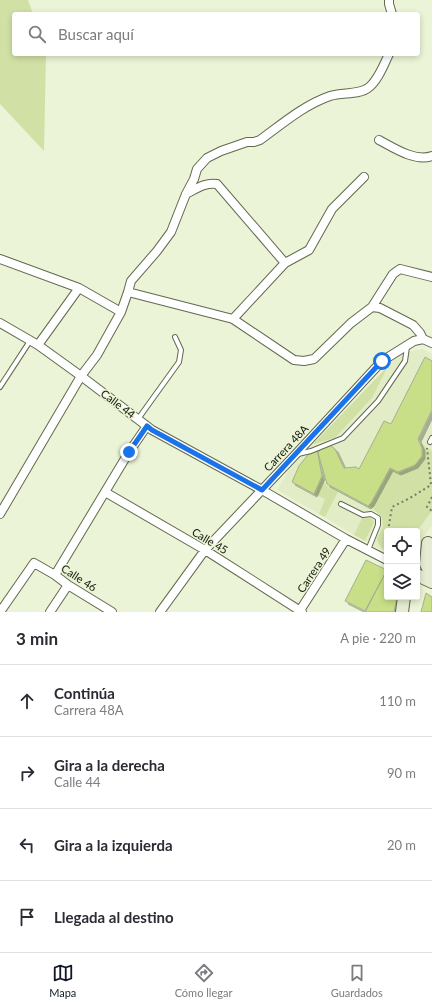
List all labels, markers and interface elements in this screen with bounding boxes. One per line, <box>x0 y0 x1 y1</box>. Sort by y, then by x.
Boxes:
search box <box>12 12 420 56</box>
icon: search <box>26 23 48 45</box>
text: Buscar aquí <box>58 25 134 43</box>
route start <box>373 352 391 370</box>
street label: Calle 44 <box>99 387 138 421</box>
street label: Carrera 48A <box>261 421 311 474</box>
route end <box>120 443 138 461</box>
street label: Calle 45 <box>190 525 230 556</box>
map controls <box>384 528 420 600</box>
button: locate <box>384 528 420 564</box>
street label: Carrera 49 <box>294 545 333 595</box>
street label: Calle 46 <box>59 561 99 594</box>
button: layers <box>384 564 420 600</box>
text: 3 min <box>16 628 58 649</box>
text: A pie · 220 m <box>340 630 416 646</box>
text: Continúa <box>54 684 115 702</box>
icon: ahead <box>16 690 38 712</box>
text: 110 m <box>379 693 416 709</box>
text: Carrera 48A <box>54 702 124 718</box>
text: Gira a la derecha <box>54 756 165 774</box>
icon: right <box>16 762 38 784</box>
text: 90 m <box>387 765 416 781</box>
text: Calle 44 <box>54 774 101 790</box>
icon: left <box>16 834 38 856</box>
text: Gira a la izquierda <box>54 836 173 854</box>
text: 20 m <box>387 837 416 853</box>
icon: arrive <box>16 906 38 928</box>
text: Llegada al destino <box>54 908 174 926</box>
tab: Mapa <box>49 962 76 999</box>
tab: Cómo llegar <box>175 962 232 999</box>
tab: Guardados <box>331 962 383 999</box>

